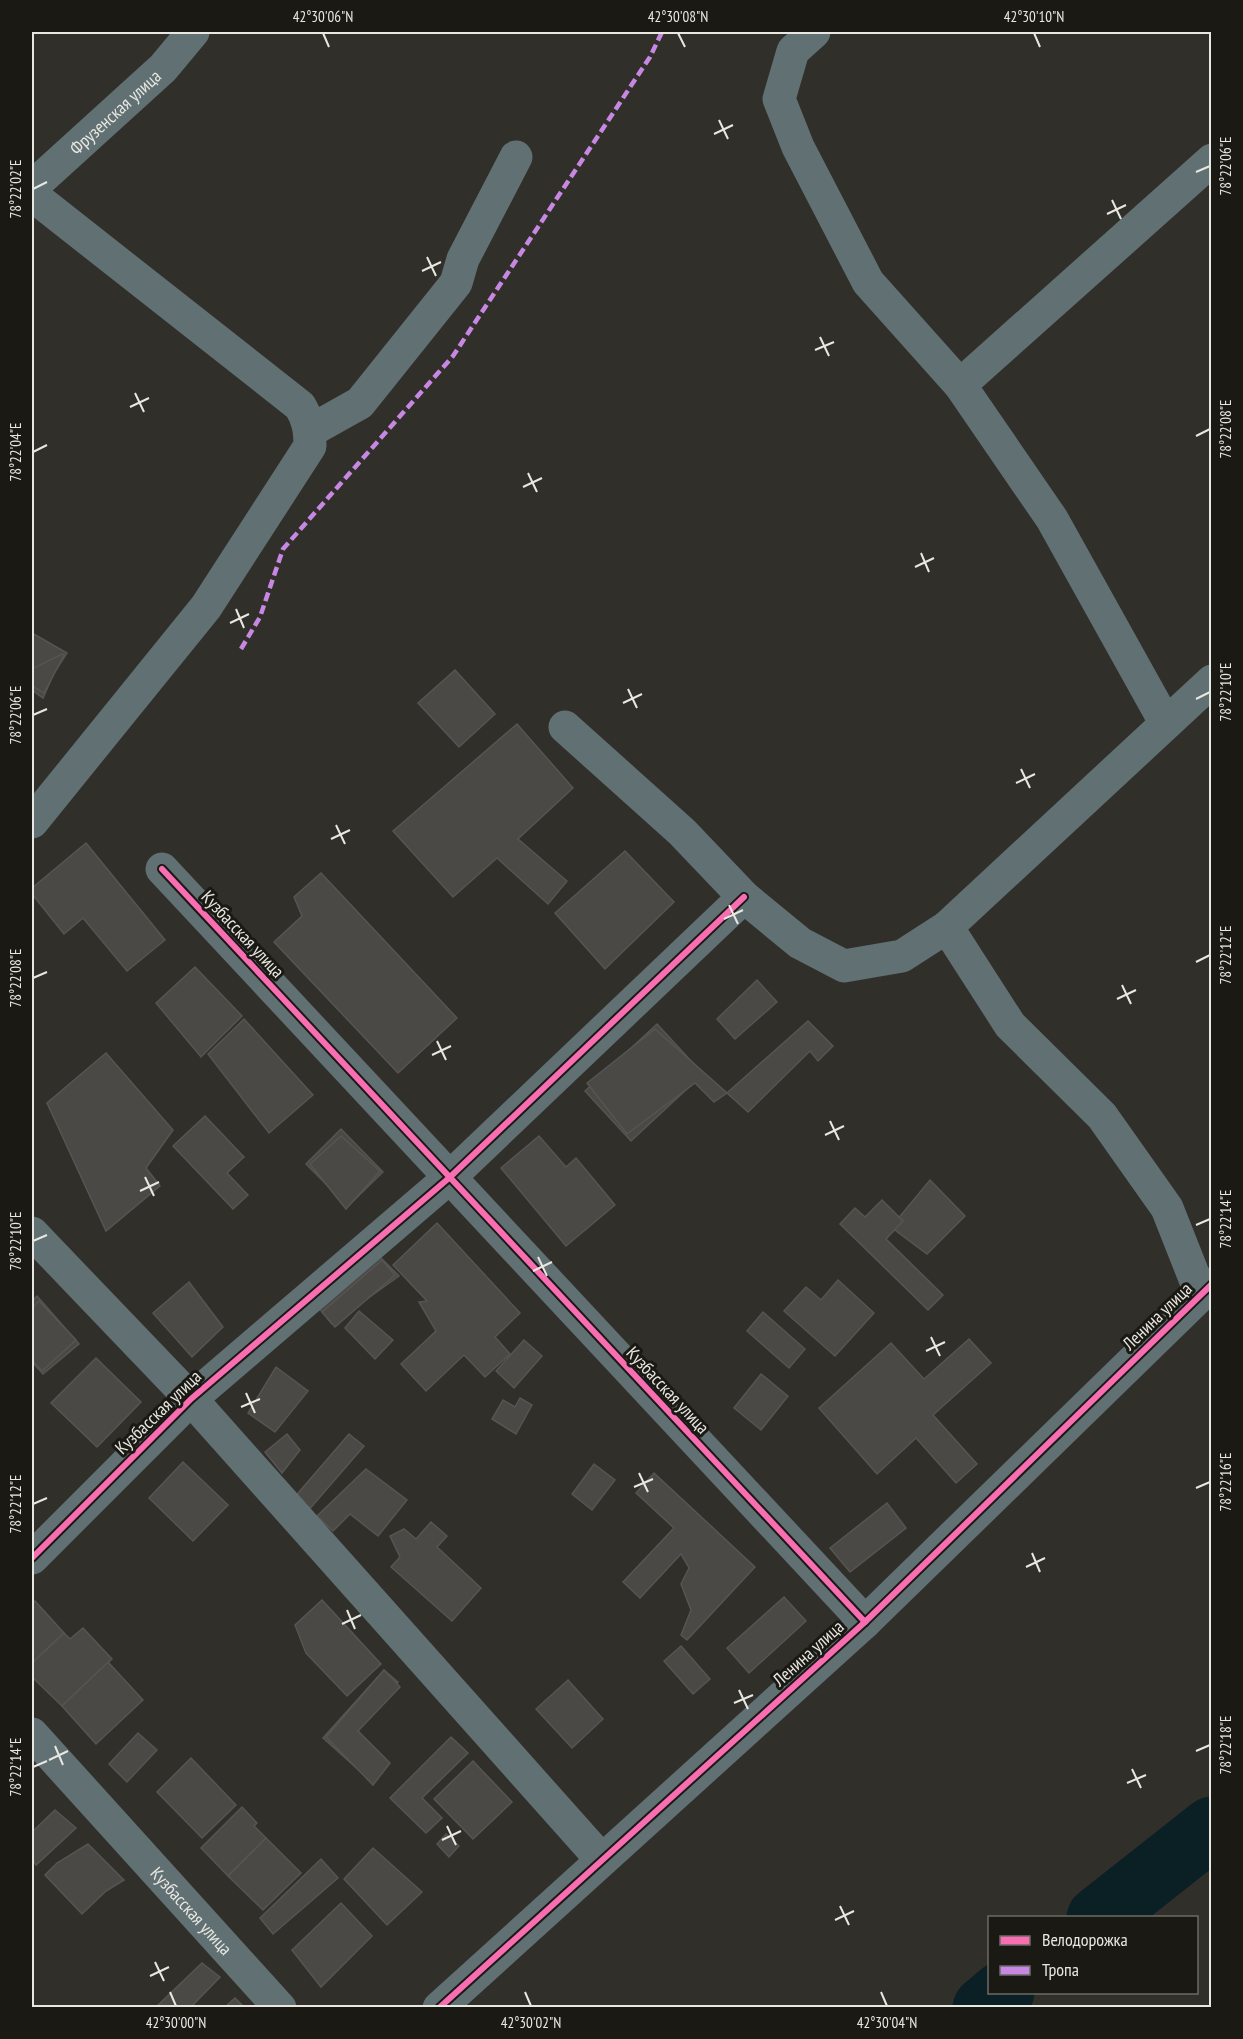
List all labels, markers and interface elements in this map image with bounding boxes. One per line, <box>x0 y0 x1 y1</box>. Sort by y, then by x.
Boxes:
text: 42°30'06"N <box>293 7 353 26</box>
text: 42°30'08"N <box>648 7 708 26</box>
text: 42°30'10"N <box>1004 7 1064 26</box>
street label: Фрузенская улица <box>64 64 165 159</box>
text: 78°22'06"E <box>1216 136 1235 196</box>
text: 78°22'02"E <box>6 159 25 219</box>
text: 78°22'08"E <box>1216 399 1235 459</box>
text: 78°22'04"E <box>6 422 25 482</box>
text: 78°22'10"E <box>1216 662 1235 722</box>
text: 78°22'06"E <box>6 685 25 745</box>
street label: Кузбасская улица <box>197 886 289 982</box>
text: 78°22'12"E <box>1216 925 1235 985</box>
text: 78°22'08"E <box>6 948 25 1008</box>
text: 78°22'14"E <box>1216 1189 1235 1249</box>
text: 78°22'10"E <box>6 1211 25 1271</box>
street label: Ленина улица <box>1117 1277 1197 1355</box>
street label: Кузбасская улица <box>622 1342 714 1438</box>
street label: Кузбасская улица <box>110 1365 206 1459</box>
text: 78°22'16"E <box>1216 1452 1235 1512</box>
text: 78°22'12"E <box>6 1474 25 1534</box>
street label: Ленина улица <box>767 1615 848 1692</box>
text: 78°22'18"E <box>1216 1715 1235 1775</box>
text: 78°22'14"E <box>6 1737 25 1797</box>
street label: Кузбасская улица <box>146 1862 238 1959</box>
legend <box>988 1916 1198 1994</box>
text: Велодорожка <box>1042 1928 1128 1951</box>
text: Тропа <box>1042 1958 1079 1981</box>
text: 42°30'00"N <box>146 2013 206 2032</box>
text: 42°30'02"N <box>501 2013 561 2032</box>
text: 42°30'04"N <box>857 2013 917 2032</box>

